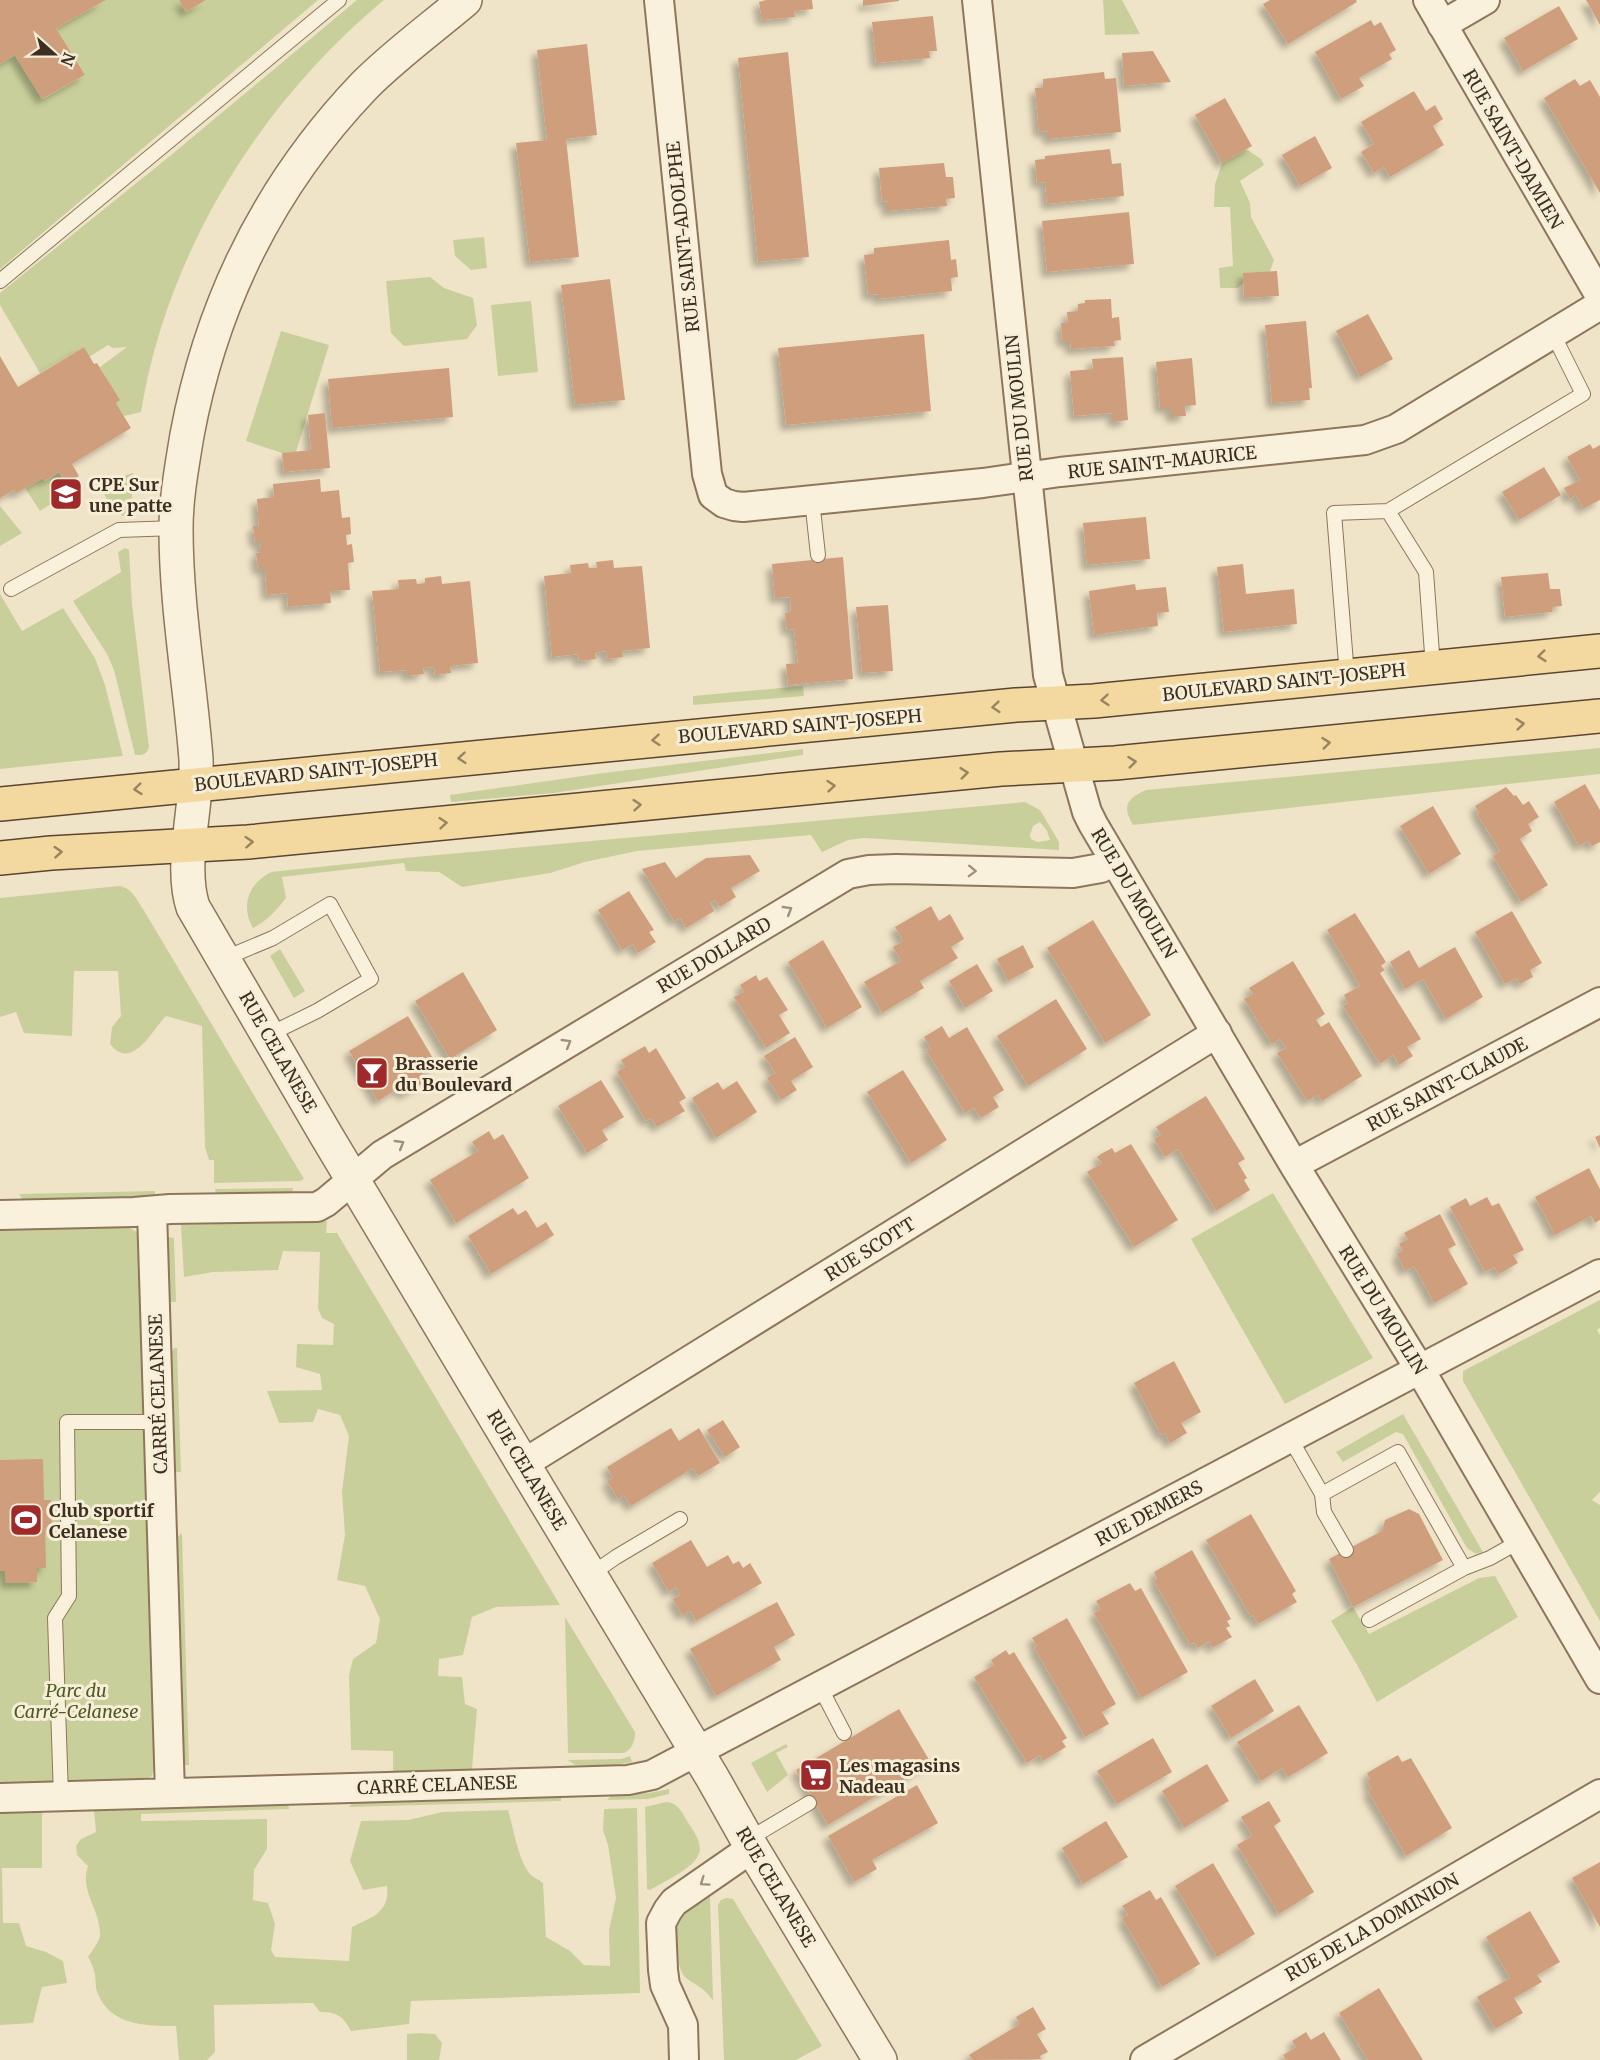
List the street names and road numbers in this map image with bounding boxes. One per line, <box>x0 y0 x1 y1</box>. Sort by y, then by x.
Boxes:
street label: RUE SAINT-DAMIEN <box>1458 65 1568 233</box>
street label: RUE SAINT-ADOLPHE <box>661 140 704 334</box>
street label: RUE DU MOULIN <box>1000 333 1038 483</box>
street label: RUE SAINT-MAURICE <box>1066 441 1258 483</box>
street label: BOULEVARD SAINT-JOSEPH <box>1161 658 1407 706</box>
street label: BOULEVARD SAINT-JOSEPH <box>677 704 923 748</box>
street label: BOULEVARD SAINT-JOSEPH <box>193 748 439 796</box>
street label: RUE DU MOULIN <box>1086 824 1182 962</box>
street label: RUE DOLLARD <box>653 912 775 998</box>
street label: RUE CELANESE <box>234 987 322 1117</box>
street label: RUE SAINT-CLAUDE <box>1363 1032 1532 1136</box>
street label: RUE SCOTT <box>821 1212 920 1286</box>
street label: RUE DU MOULIN <box>1334 1241 1432 1379</box>
street label: CARRÉ CELANESE <box>144 1313 172 1474</box>
street label: RUE CELANESE <box>482 1406 572 1535</box>
street label: RUE DEMERS <box>1091 1475 1207 1551</box>
street label: CARRÉ CELANESE <box>357 1771 518 1799</box>
street label: RUE CELANESE <box>731 1823 821 1952</box>
street label: RUE DE LA DOMINION <box>1281 1868 1463 1986</box>

